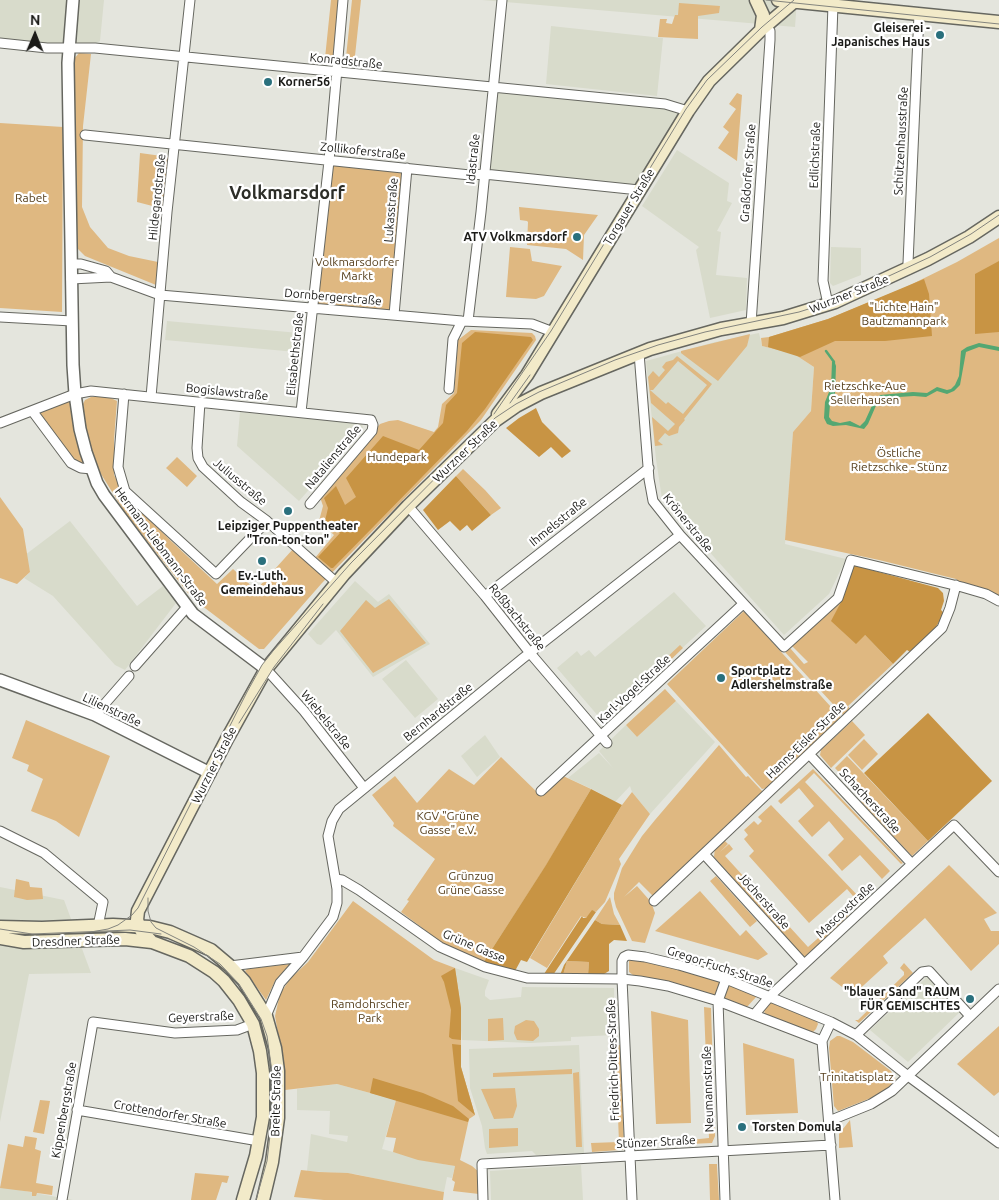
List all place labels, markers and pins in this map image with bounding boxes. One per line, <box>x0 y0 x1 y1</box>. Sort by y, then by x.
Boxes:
place label: Gleiserei - Japanisches Haus <box>831 21 930 49</box>
marker: Gleiserei - Japanisches Haus <box>934 29 946 41</box>
place label: Korner56 <box>278 75 330 89</box>
marker: Korner56 <box>262 76 274 88</box>
place label: ATV Volkmarsdorf <box>464 230 567 244</box>
marker: ATV Volkmarsdorf <box>571 231 583 243</box>
marker: Leipziger Puppentheater "Tron-ton-ton" <box>282 505 294 517</box>
place label: Leipziger Puppentheater "Tron-ton-ton" <box>218 519 358 547</box>
marker: Ev.-Luth. Gemeindehaus <box>256 555 268 567</box>
place label: Ev.-Luth. Gemeindehaus <box>220 569 304 597</box>
place label: Sportplatz Adlershelmstraße <box>731 664 832 692</box>
marker: Sportplatz Adlershelmstraße <box>715 672 727 684</box>
place label: "blauer Sand" RAUM FÜR GEMISCHTES <box>844 985 960 1013</box>
marker: "blauer Sand" RAUM FÜR GEMISCHTES <box>964 993 976 1005</box>
place label: Torsten Domula <box>752 1120 842 1134</box>
marker: Torsten Domula <box>736 1121 748 1133</box>

